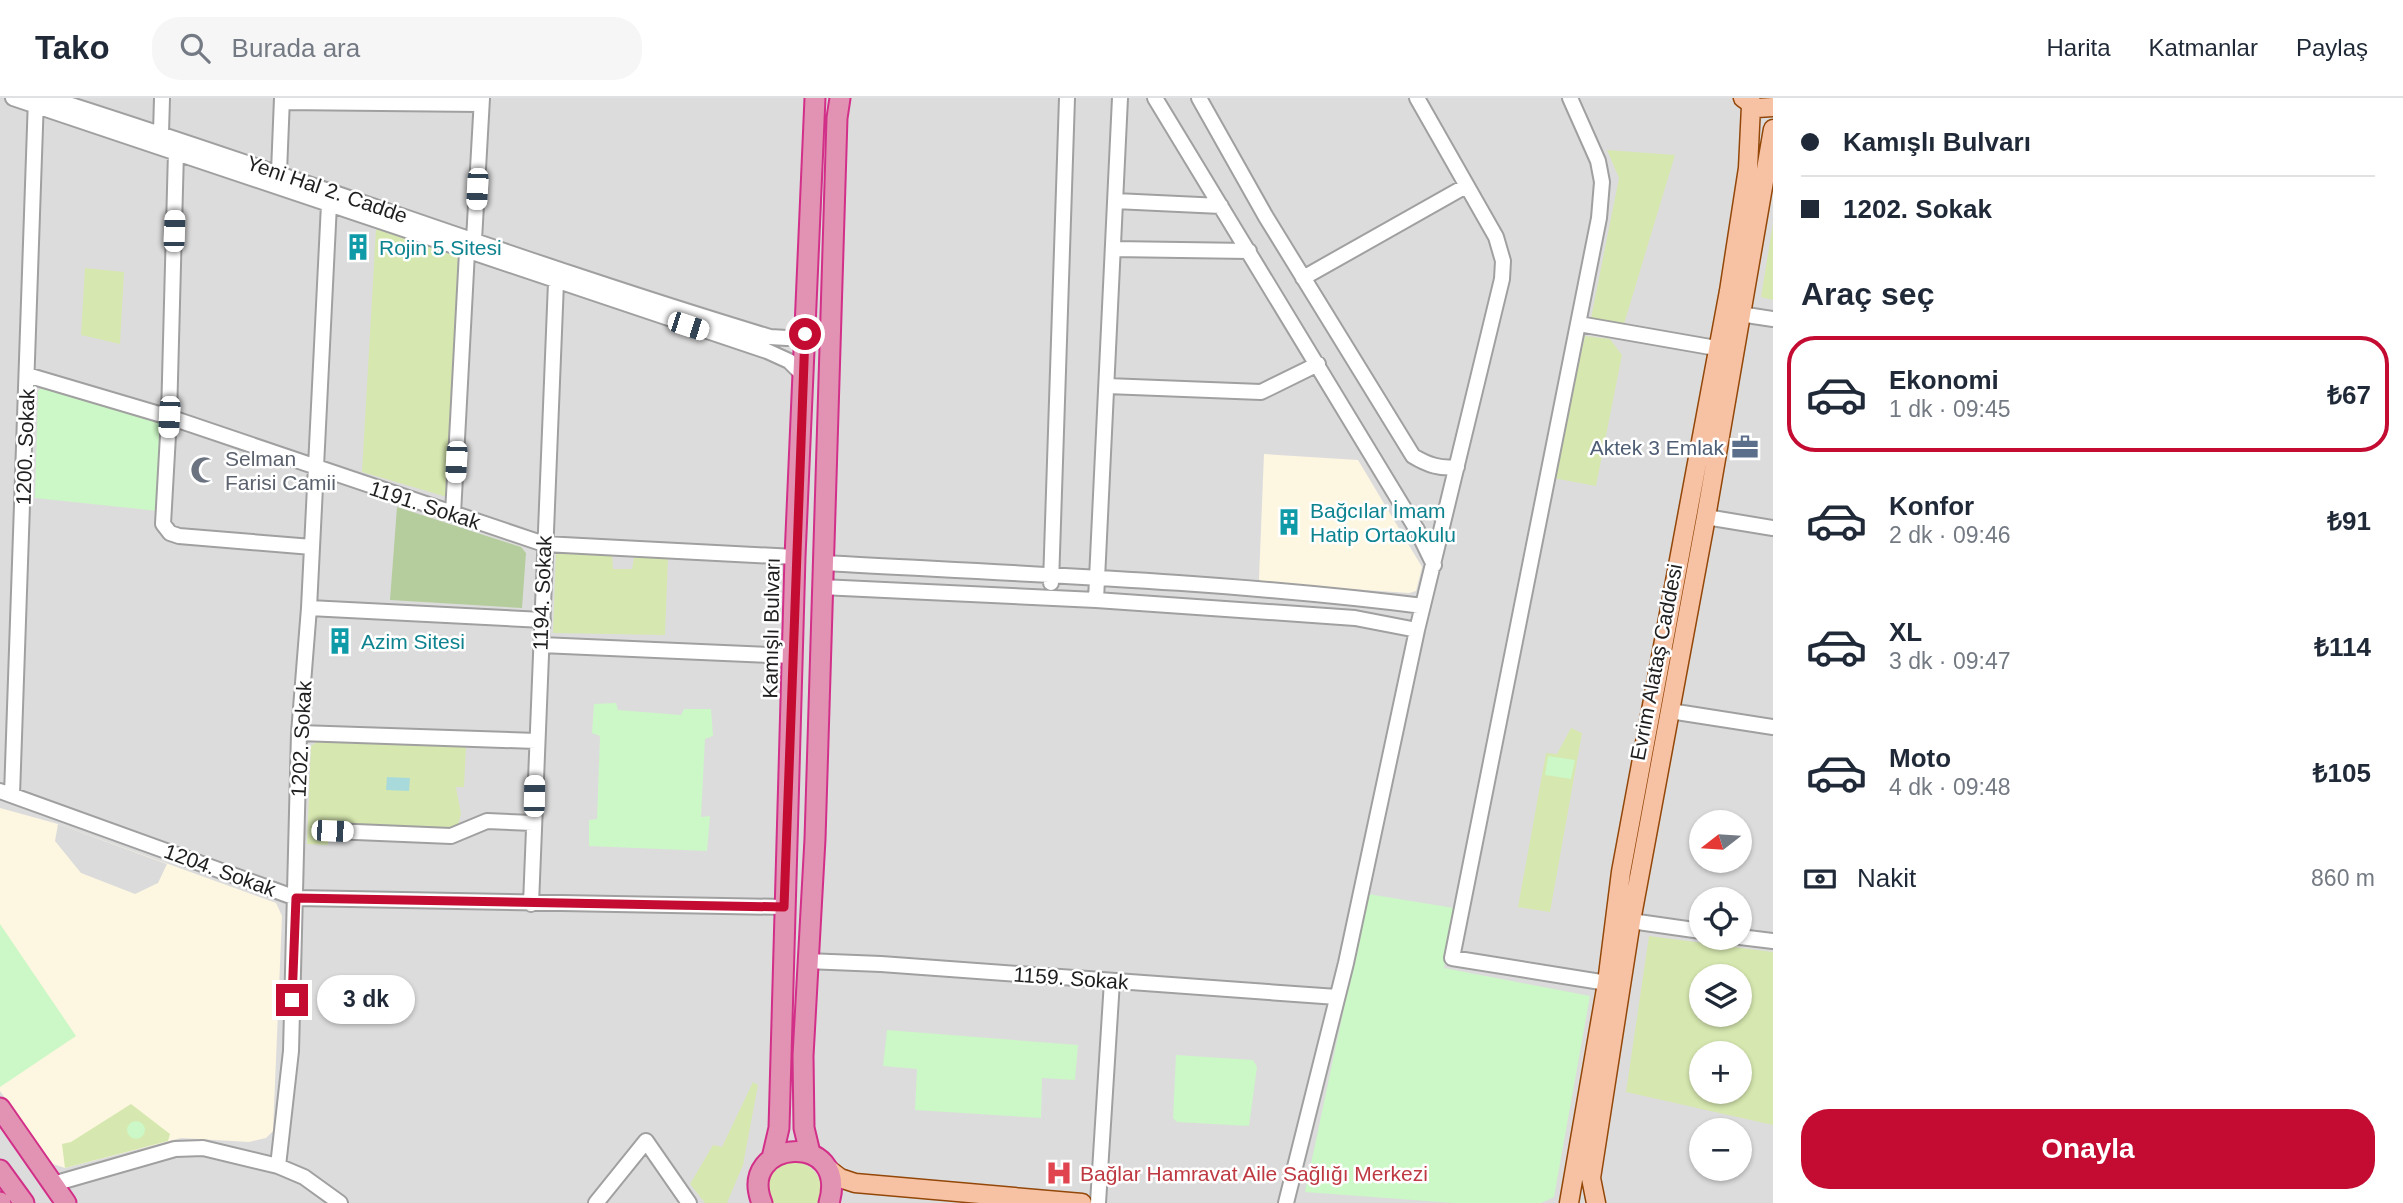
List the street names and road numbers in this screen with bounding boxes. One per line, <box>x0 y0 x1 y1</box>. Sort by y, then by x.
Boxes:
street label: Yeni Hal 2. Cadde <box>244 151 410 227</box>
street label: 1200. Sokak <box>11 388 39 506</box>
street label: 1191. Sokak <box>367 476 484 534</box>
street label: 1194. Sokak <box>528 535 556 651</box>
street label: Kamışlı Bulvarı <box>758 557 784 699</box>
street label: Evrim Alataş Caddesi <box>1626 562 1686 762</box>
street label: 1202. Sokak <box>286 680 316 798</box>
street label: 1204. Sokak <box>161 839 279 901</box>
street label: 1159. Sokak <box>1013 963 1130 994</box>

